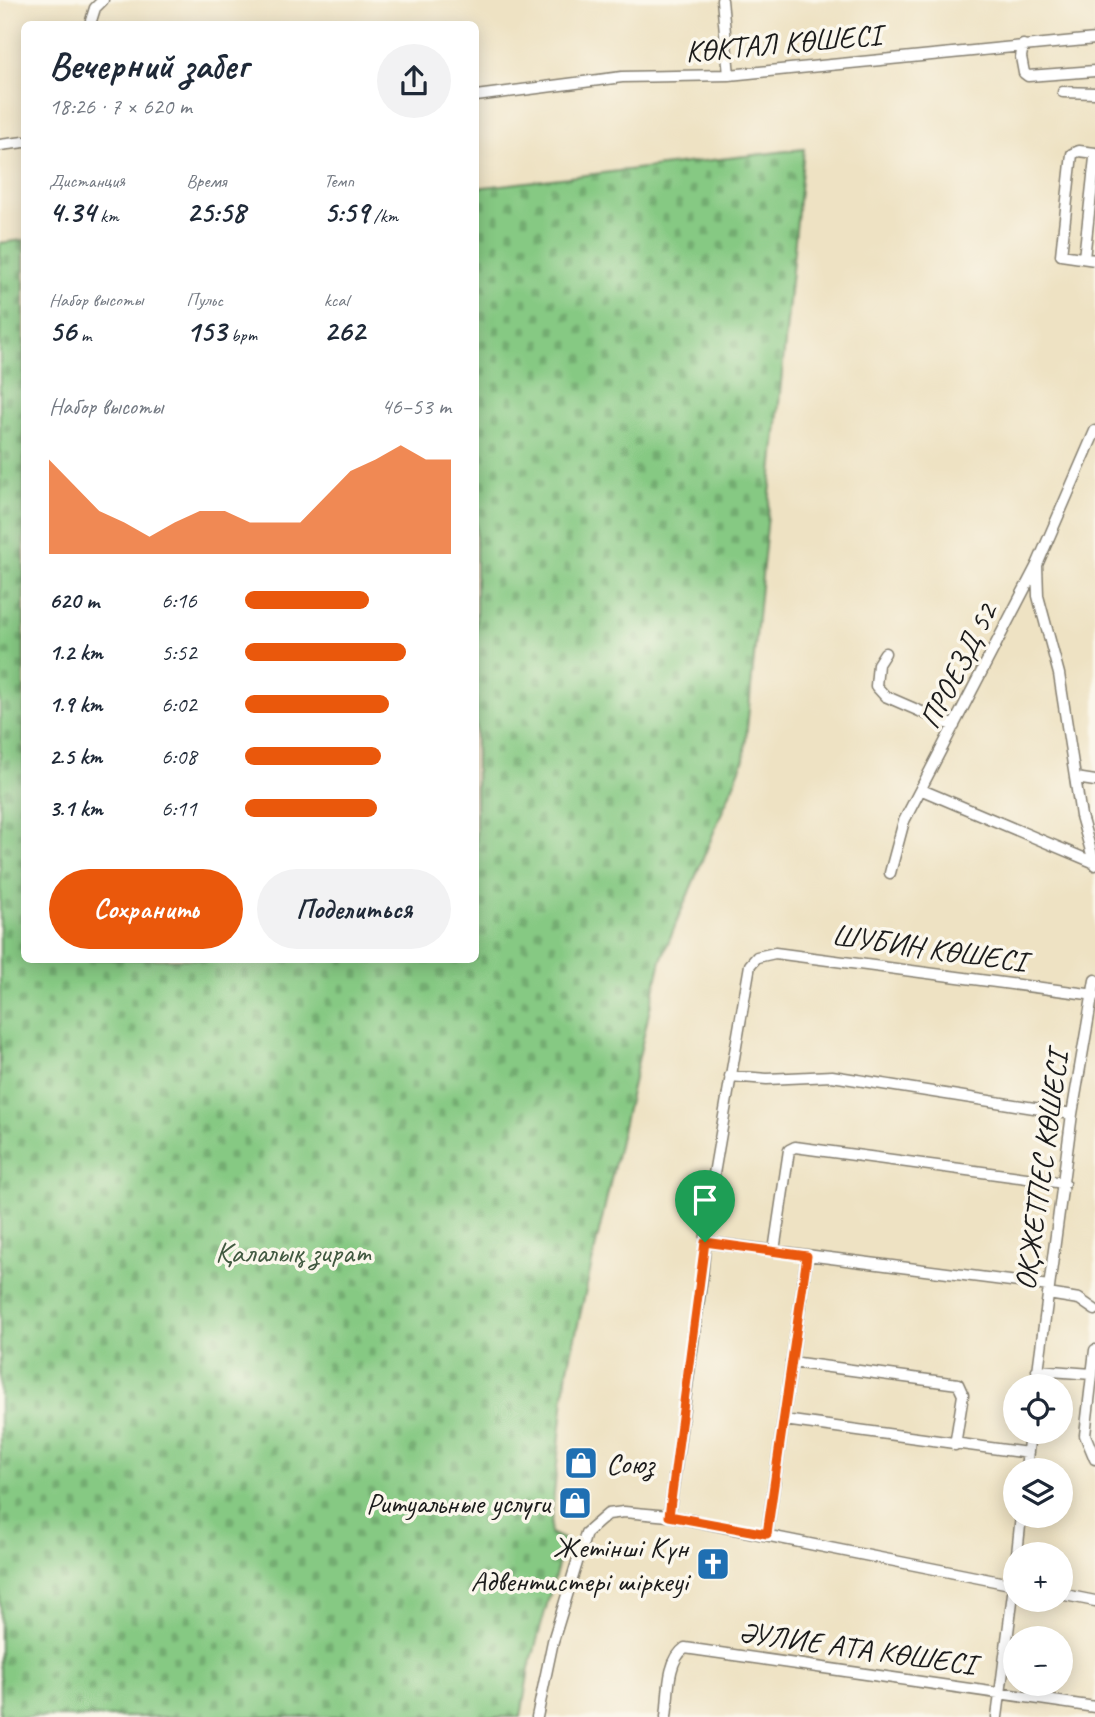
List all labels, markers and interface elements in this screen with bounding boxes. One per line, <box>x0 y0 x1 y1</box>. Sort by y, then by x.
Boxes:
street label: КӨКТАЛ КӨШЕСІ <box>684 15 889 70</box>
text: Вечерний забег <box>49 42 248 89</box>
button: share <box>377 44 451 118</box>
text: 18:26 · 7 × 620 m <box>49 92 192 121</box>
text: Дистанция <box>49 169 125 193</box>
text: Время <box>186 169 226 193</box>
text: Темп <box>324 169 354 193</box>
text: 4.34 <box>49 193 95 231</box>
text: 25:58 <box>186 193 245 231</box>
text: 5:59 <box>324 193 369 231</box>
text: km <box>95 204 119 228</box>
text: /km <box>369 204 398 228</box>
text: Набор высоты <box>49 288 143 312</box>
text: Пульс <box>186 288 223 312</box>
text: kcal <box>324 288 349 312</box>
text: 56 <box>49 312 76 350</box>
text: 153 <box>186 312 226 350</box>
text: 262 <box>324 312 365 350</box>
text: m <box>76 323 91 347</box>
text: bpm <box>226 323 257 347</box>
text: Набор высоты <box>49 392 163 421</box>
text: 46–53 m <box>381 392 451 421</box>
text: 620 m <box>49 586 99 615</box>
text: 6:16 <box>161 586 197 615</box>
street label: ПРОЕЗД 52 <box>910 595 1007 735</box>
text: 1.2 km <box>49 638 103 667</box>
text: 5:52 <box>161 638 197 667</box>
text: 1.9 km <box>49 690 102 719</box>
text: 6:02 <box>161 690 197 719</box>
text: 2.5 km <box>49 742 102 771</box>
text: 6:08 <box>161 742 197 771</box>
text: 3.1 km <box>49 794 103 823</box>
text: 6:11 <box>161 794 197 823</box>
button: Сохранить <box>49 869 243 949</box>
button: Поделиться <box>257 869 451 949</box>
street label: ШУБИН КӨШЕСІ <box>830 916 1035 981</box>
street label: ОҚЖЕТПЕС КӨШЕСІ <box>1005 1043 1078 1293</box>
pin <box>675 1170 735 1242</box>
icon: arrive <box>686 1181 724 1219</box>
park label: Қалалық зират <box>215 1233 372 1271</box>
map controls <box>1003 1374 1073 1696</box>
button: locate <box>1003 1374 1073 1444</box>
shop icon: Союз <box>562 1444 600 1482</box>
place label: Союз <box>606 1444 657 1482</box>
button: layers <box>1003 1458 1073 1528</box>
place label: Ритуальные услуги <box>366 1484 552 1522</box>
shop icon: Ритуальные услуги <box>556 1484 594 1522</box>
place label: Жетінші Күн Адвентистері шіркеуі <box>471 1528 691 1600</box>
button: + <box>1003 1542 1073 1612</box>
church icon: Жетінші Күн Адвентистері шіркеуі <box>694 1545 732 1583</box>
street label: ӘУЛИЕ АТА КӨШЕСІ <box>737 1613 984 1684</box>
button: − <box>1003 1626 1073 1696</box>

